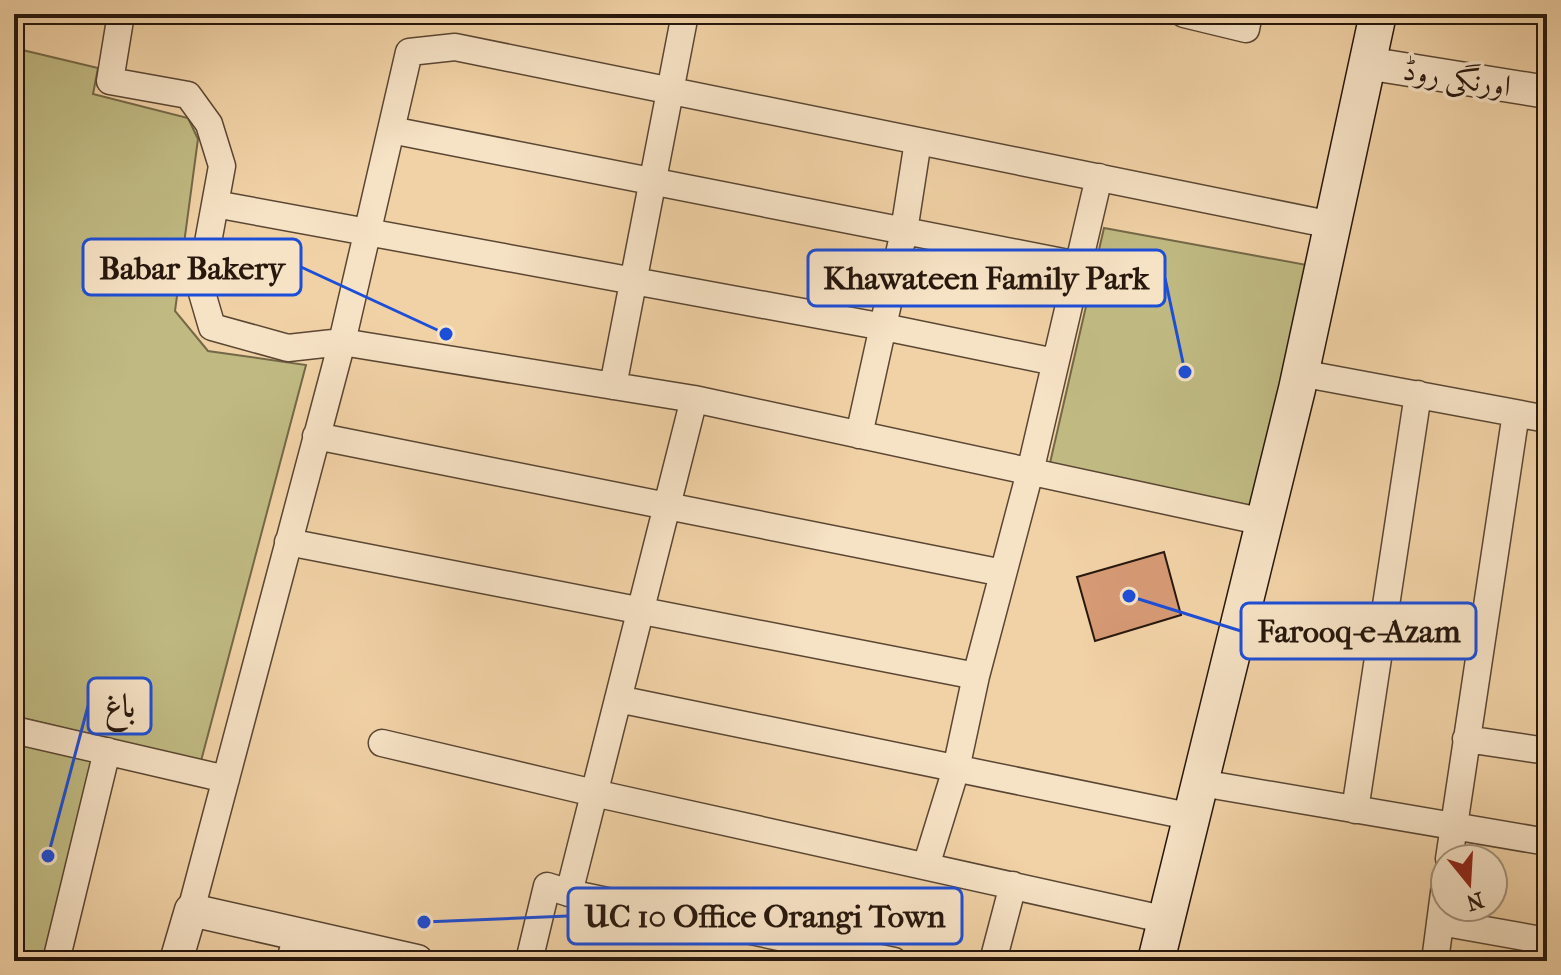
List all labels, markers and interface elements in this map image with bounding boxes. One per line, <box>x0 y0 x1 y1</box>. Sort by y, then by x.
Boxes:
street label: اورنگی روڈ <box>1400 52 1514 106</box>
callout: Babar Bakery <box>83 239 301 295</box>
text: Babar Bakery <box>99 250 287 287</box>
callout: Khawateen Family Park <box>808 250 1165 306</box>
text: Khawateen Family Park <box>823 260 1150 297</box>
callout: Farooq-e-Azam <box>1241 603 1476 659</box>
text: Farooq-e-Azam <box>1258 613 1461 650</box>
callout: باغ <box>88 678 151 734</box>
text: باغ <box>105 688 135 732</box>
north arrow <box>1429 843 1509 923</box>
text: N <box>1463 886 1487 916</box>
callout: UC 10 Office Orangi Town <box>568 888 962 944</box>
text: UC 10 Office Orangi Town <box>584 898 946 935</box>

